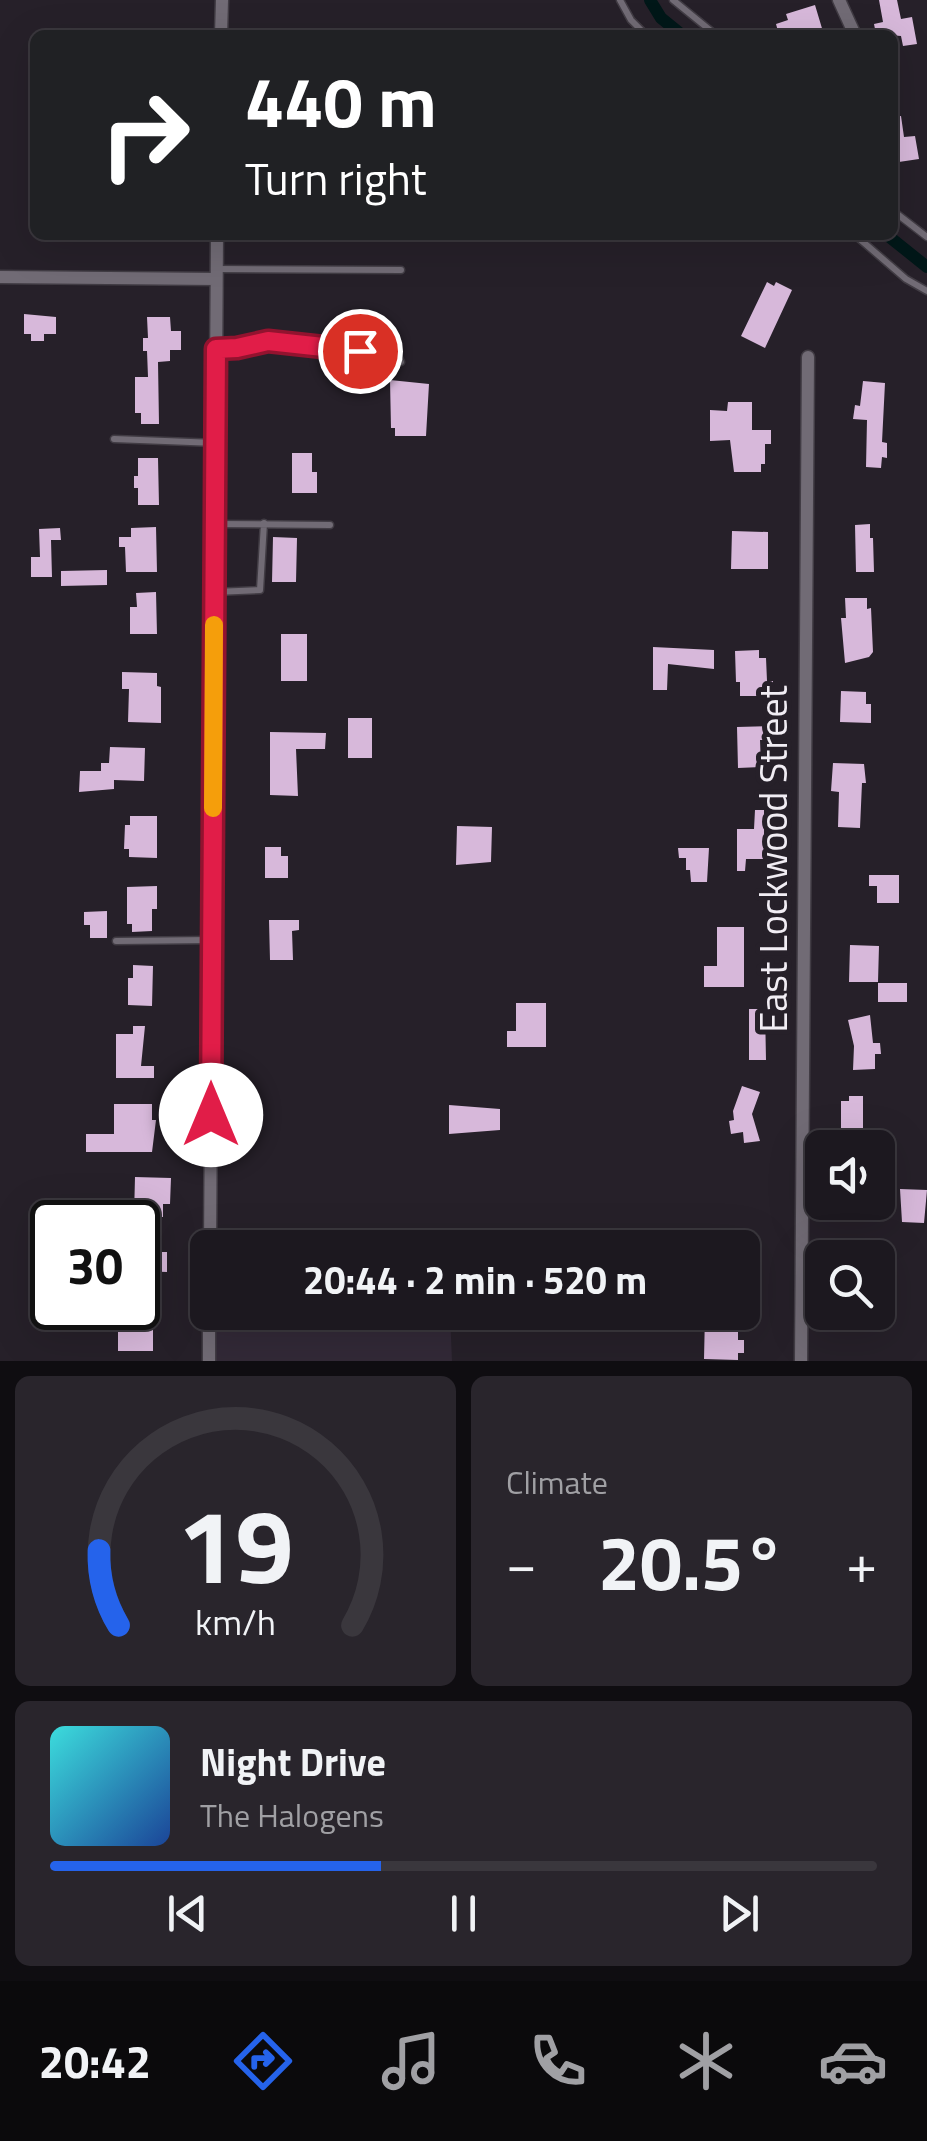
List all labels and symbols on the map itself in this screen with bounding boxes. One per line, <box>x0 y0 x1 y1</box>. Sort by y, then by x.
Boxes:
pin <box>318 309 403 394</box>
street label: East Lockwood Street <box>744 685 802 1033</box>
position arrow <box>159 1063 263 1167</box>
speed limit sign: 30 <box>30 1200 160 1330</box>

